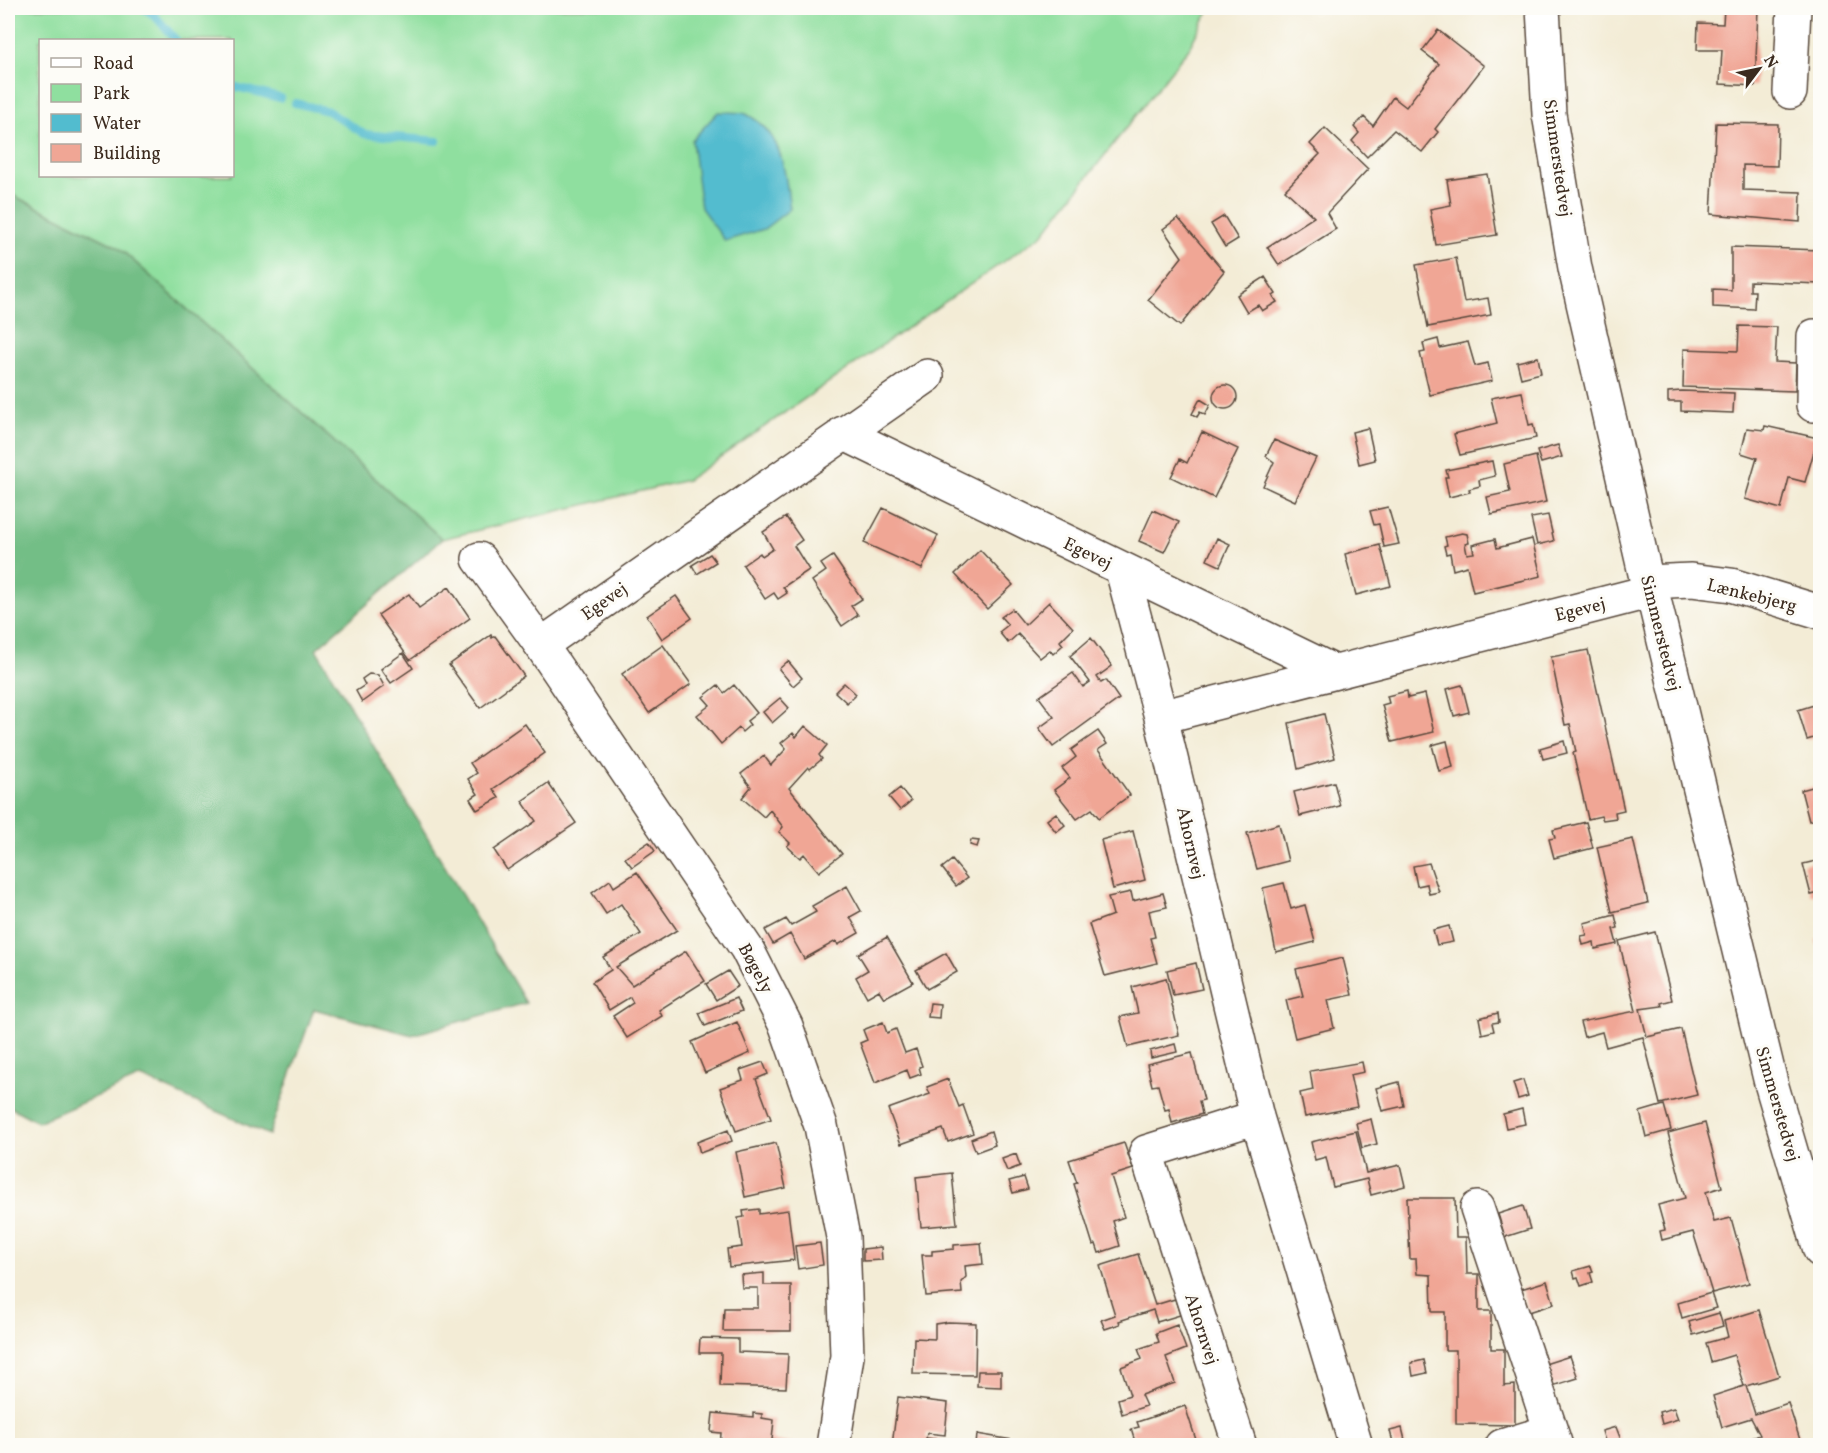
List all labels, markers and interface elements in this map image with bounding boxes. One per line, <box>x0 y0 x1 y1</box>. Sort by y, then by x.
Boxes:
legend <box>39 39 234 177</box>
north arrow <box>1729 39 1789 99</box>
text: N <box>1758 51 1783 73</box>
text: Road <box>93 52 134 77</box>
text: Park <box>93 82 130 107</box>
street label: Simmerstedvej <box>1536 98 1577 219</box>
text: Water <box>93 112 141 137</box>
text: Building <box>93 142 161 167</box>
street label: Egevej <box>1059 532 1116 577</box>
street label: Simmerstedvej <box>1633 573 1686 694</box>
street label: Lænkebjerg <box>1704 573 1799 620</box>
street label: Egevej <box>577 577 633 627</box>
street label: Egevej <box>1552 592 1608 629</box>
street label: Ahornvej <box>1169 805 1210 882</box>
street label: Bøgely <box>731 939 778 998</box>
street label: Simmerstedvej <box>1748 1044 1805 1165</box>
street label: Ahornvej <box>1177 1291 1224 1368</box>

